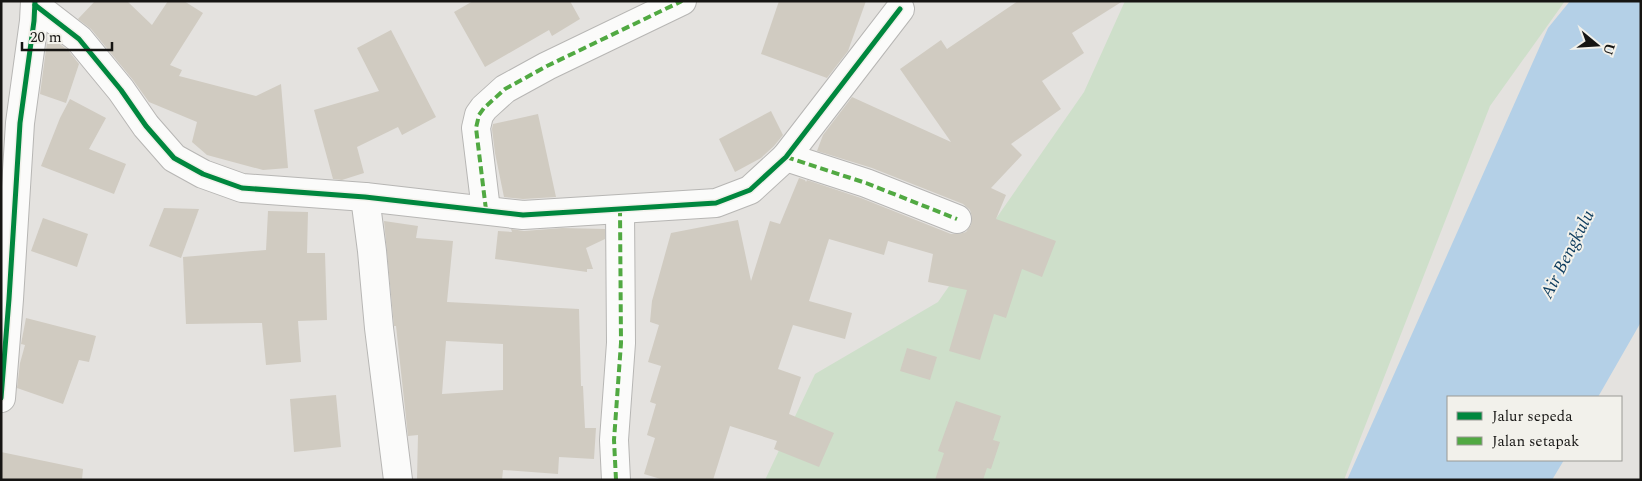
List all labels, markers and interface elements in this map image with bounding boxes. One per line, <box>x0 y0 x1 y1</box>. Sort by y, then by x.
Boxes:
scale bar <box>22 20 112 52</box>
north arrow <box>1572 20 1622 70</box>
text: 20 m <box>30 26 62 49</box>
text: U <box>1597 40 1621 58</box>
water label: Air Bengkulu <box>1533 205 1602 304</box>
legend <box>1447 396 1622 461</box>
text: Jalur sepeda <box>1492 405 1573 428</box>
text: Jalan setapak <box>1492 430 1579 453</box>

